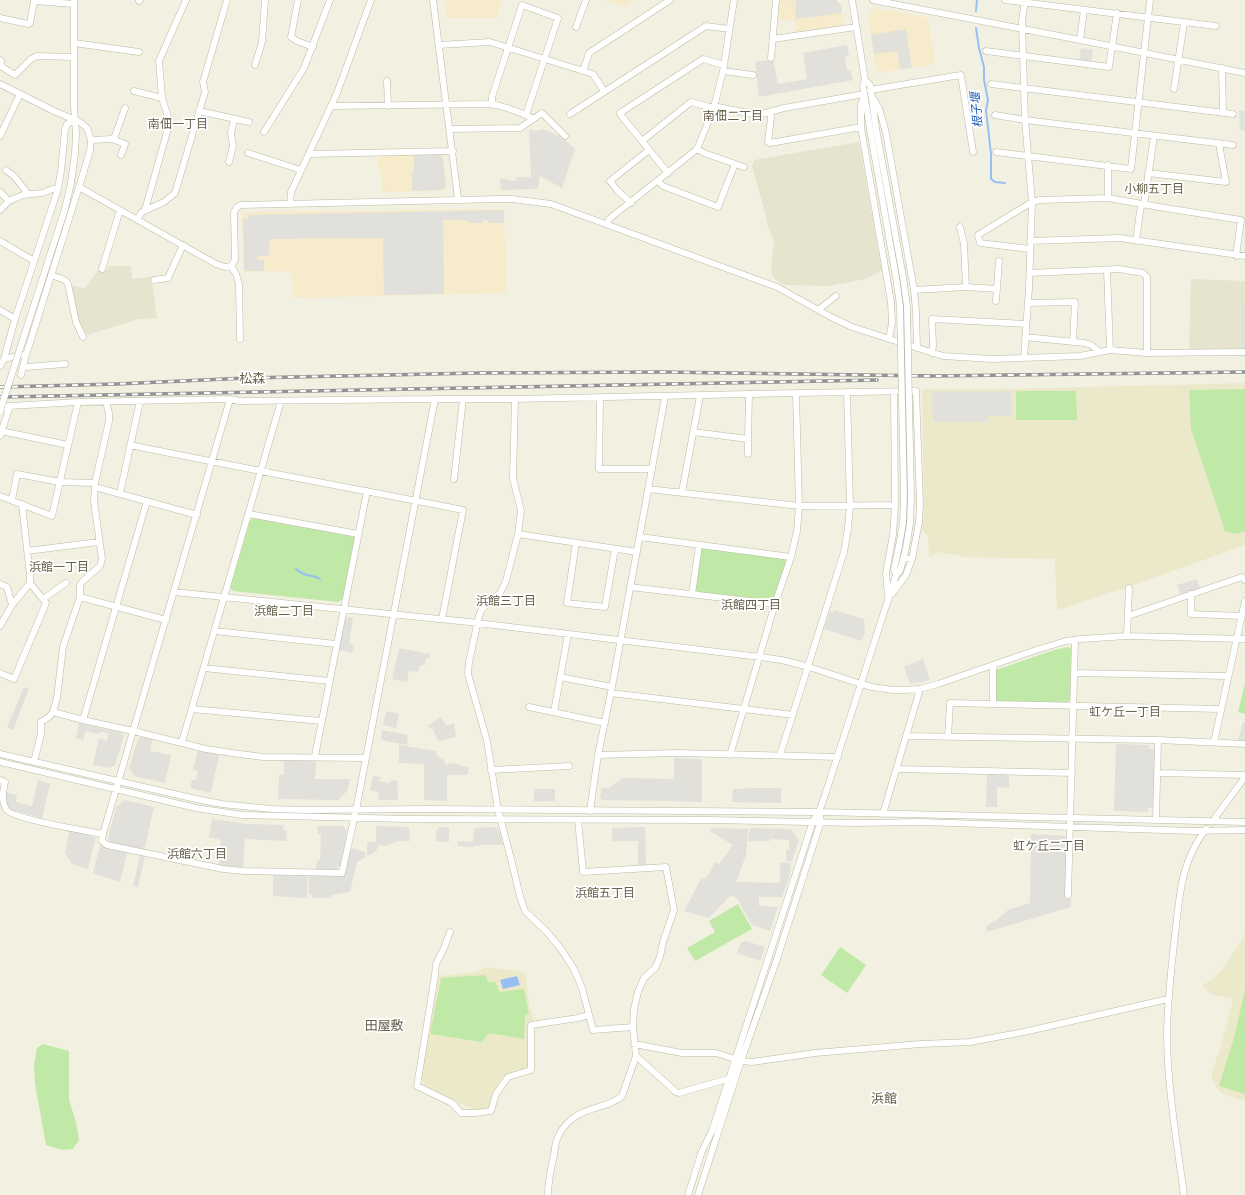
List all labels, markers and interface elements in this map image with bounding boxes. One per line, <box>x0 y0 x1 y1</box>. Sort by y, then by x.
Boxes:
water label: 根子堰 <box>969 91 987 129</box>
district label: 南佃二丁目 <box>703 110 763 124</box>
district label: 南佃一丁目 <box>148 118 208 132</box>
district label: 小柳五丁目 <box>1124 183 1184 197</box>
district label: 松森 <box>239 372 265 388</box>
district label: 浜館一丁目 <box>29 561 89 575</box>
district label: 浜館三丁目 <box>476 595 536 609</box>
district label: 浜館四丁目 <box>721 599 781 613</box>
district label: 浜館二丁目 <box>254 605 314 619</box>
district label: 虹ケ丘一丁目 <box>1089 706 1161 720</box>
district label: 虹ケ丘二丁目 <box>1013 840 1085 854</box>
district label: 浜館六丁目 <box>167 848 227 862</box>
district label: 浜館五丁目 <box>575 887 635 901</box>
district label: 田屋敷 <box>365 1019 403 1035</box>
district label: 浜館 <box>871 1092 897 1108</box>

